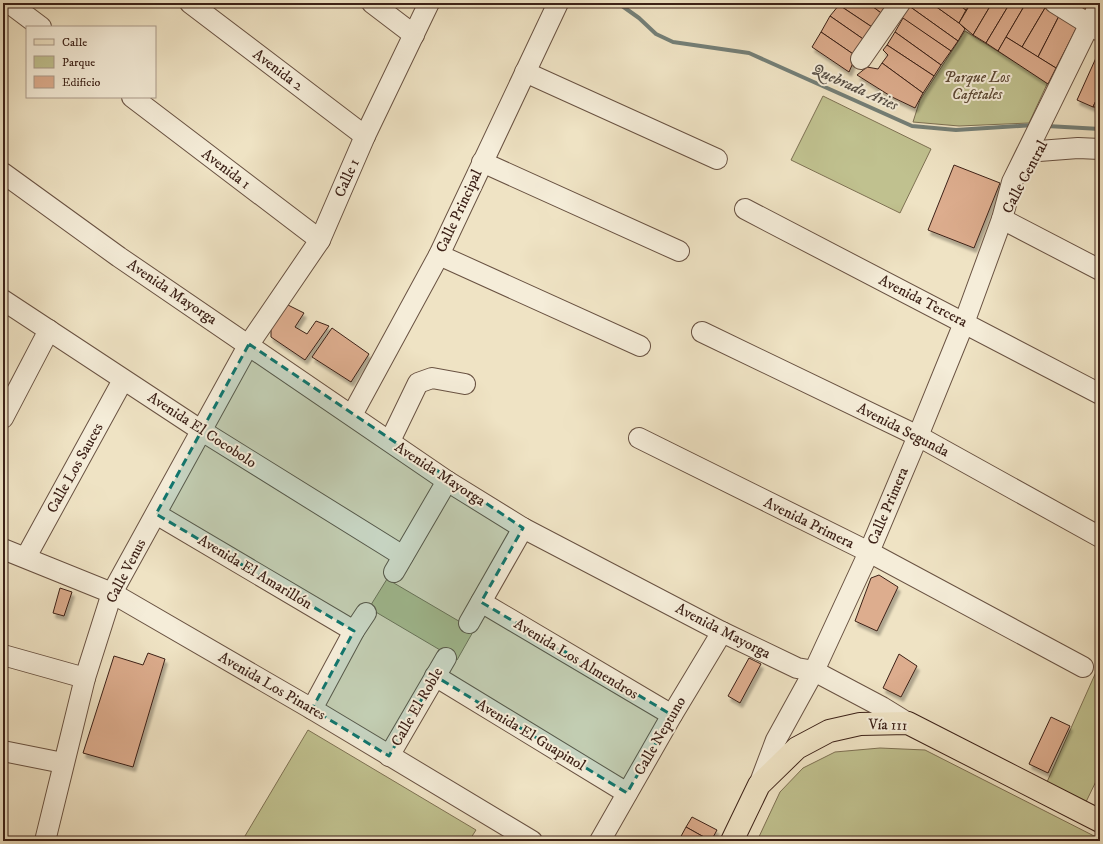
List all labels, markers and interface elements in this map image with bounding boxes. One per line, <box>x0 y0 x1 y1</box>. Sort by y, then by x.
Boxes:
legend <box>26 26 156 98</box>
text: Calle <box>62 35 87 50</box>
street label: Avenida 2 <box>249 45 307 95</box>
text: Parque <box>62 55 95 70</box>
water label: Quebrada Aries <box>809 59 902 115</box>
park label: Parque Los Cafetales <box>944 68 1011 104</box>
text: Edificio <box>62 75 101 90</box>
street label: Calle Central <box>998 137 1052 217</box>
street label: Avenida 1 <box>198 144 254 194</box>
street label: Calle 1 <box>330 156 364 200</box>
street label: Calle Principal <box>431 166 487 256</box>
street label: Avenida Mayorga <box>123 255 221 329</box>
street label: Avenida Tercera <box>875 271 971 332</box>
street label: Avenida El Cocobolo <box>144 388 260 472</box>
street label: Avenida Segunda <box>854 399 953 462</box>
street label: Calle Los Sauces <box>42 420 108 516</box>
street label: Avenida Mayorga <box>391 438 489 511</box>
street label: Calle Primera <box>863 464 913 548</box>
street label: Avenida Primera <box>761 493 858 553</box>
street label: Avenida El Amarillón <box>194 530 316 614</box>
street label: Calle Venus <box>102 536 150 606</box>
street label: Avenida Mayorga <box>672 599 774 663</box>
street label: Avenida Los Almendros <box>510 614 642 704</box>
street label: Avenida Los Pinares <box>215 648 329 724</box>
street label: Calle El Roble <box>387 664 447 750</box>
street label: Calle Neptuno <box>630 693 690 779</box>
street label: Avenida El Guapinol <box>473 695 590 775</box>
street label: Vía 111 <box>867 715 908 735</box>

